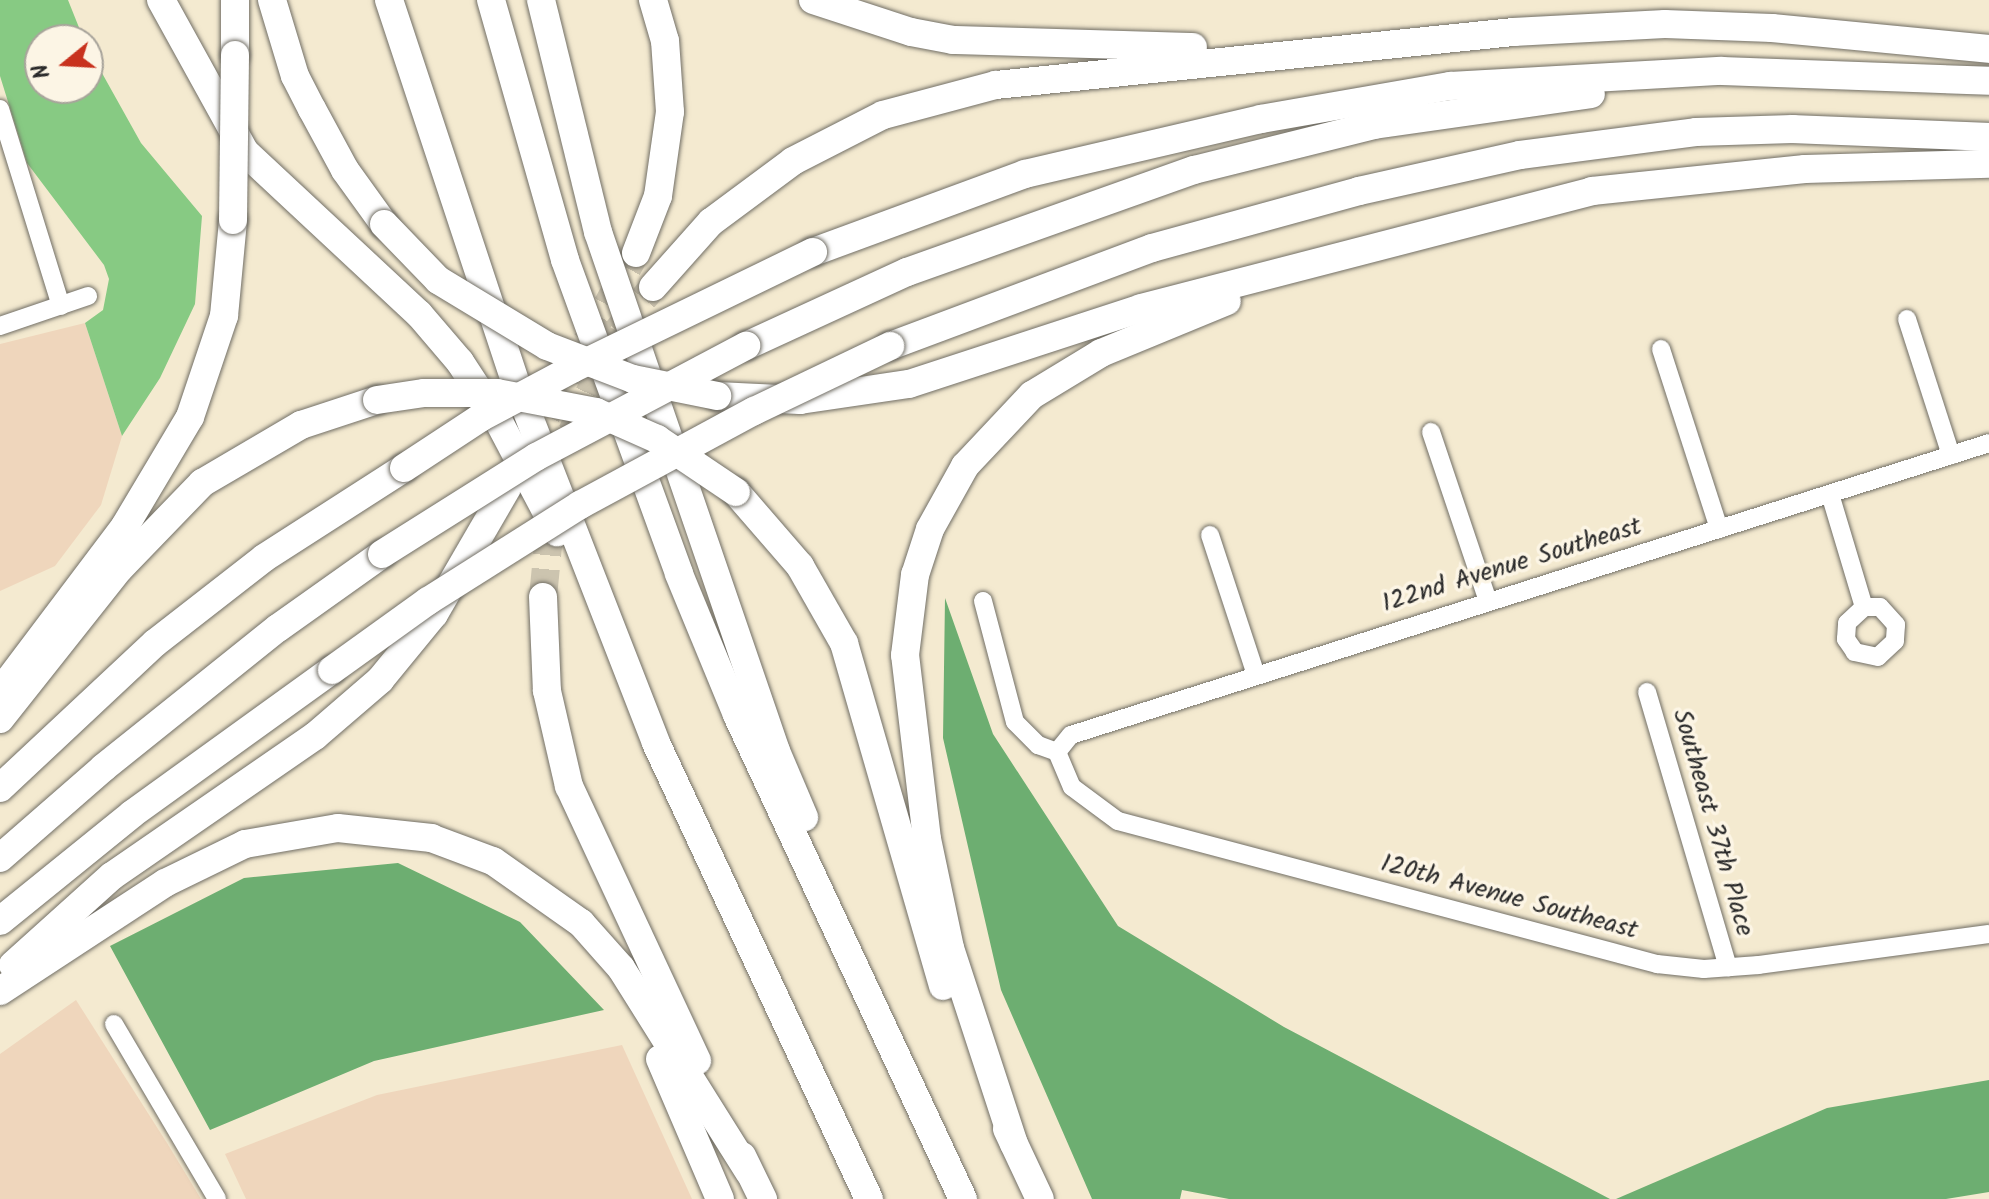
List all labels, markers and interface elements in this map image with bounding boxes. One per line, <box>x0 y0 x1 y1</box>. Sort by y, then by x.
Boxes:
north arrow <box>24 24 104 104</box>
text: N <box>24 59 61 83</box>
street label: 122nd Avenue Southeast <box>1378 512 1646 620</box>
street label: Southeast 37th Place <box>1665 706 1759 940</box>
street label: 120th Avenue Southeast <box>1377 849 1641 947</box>

